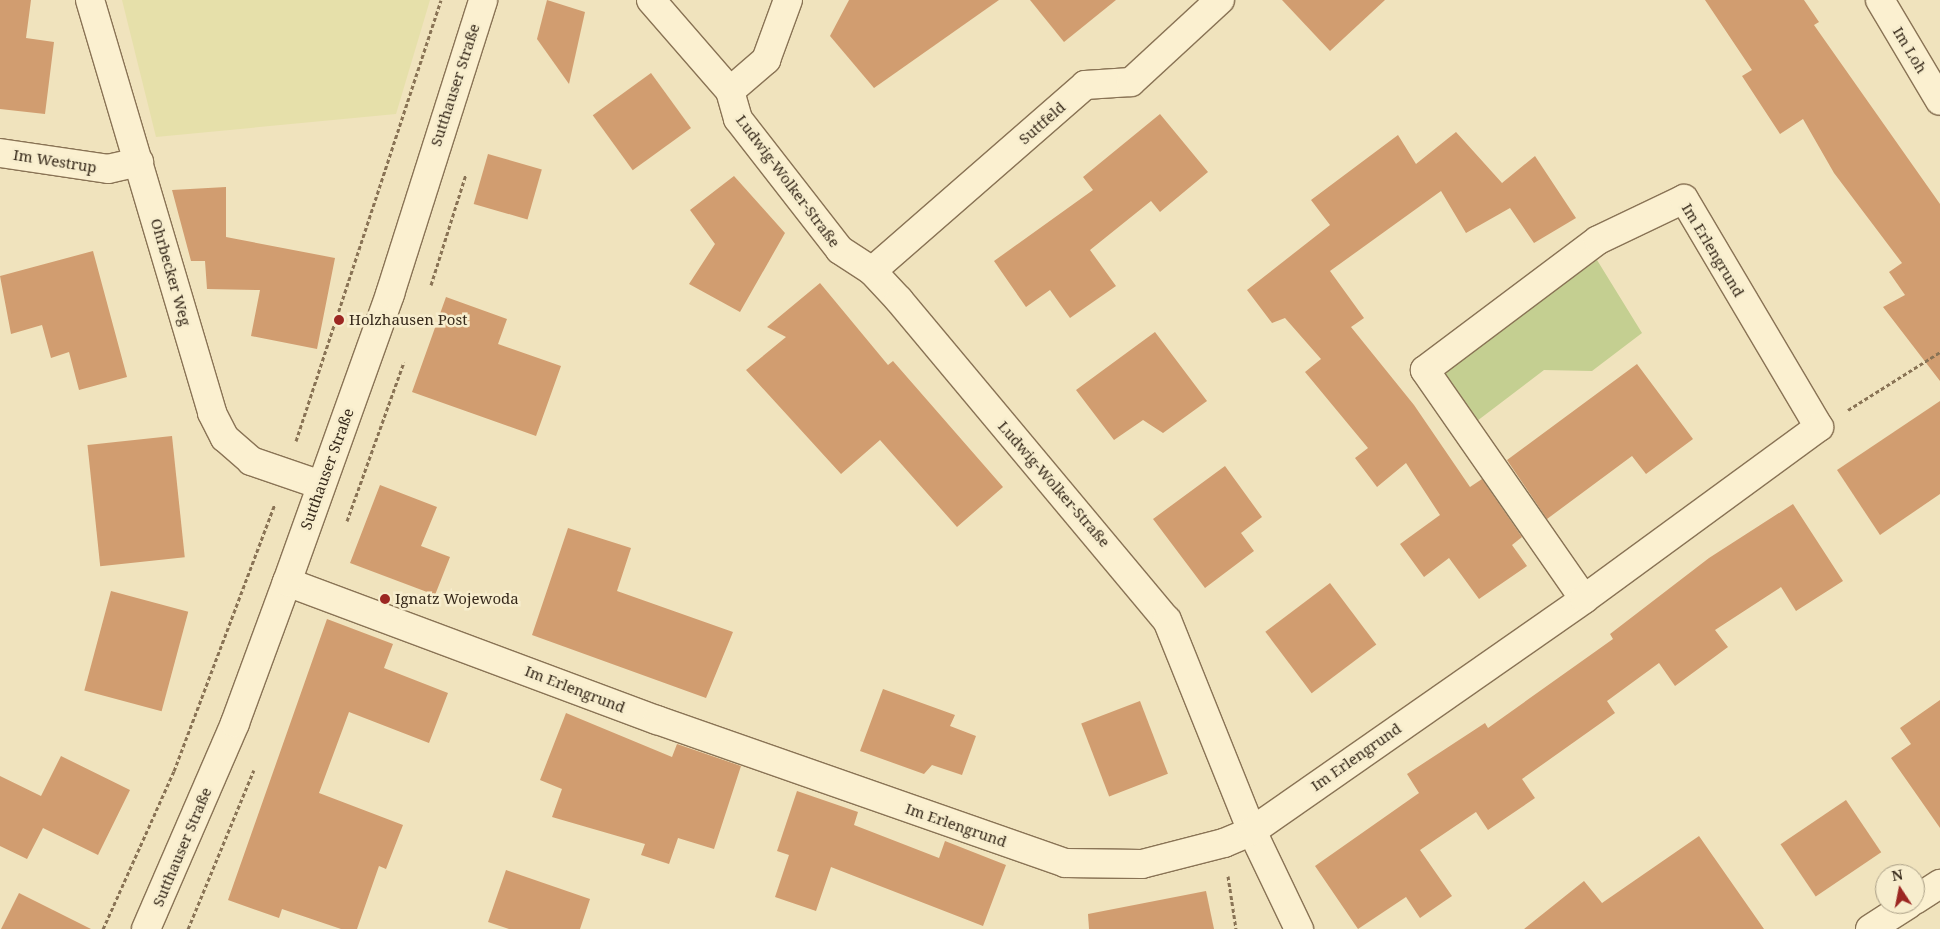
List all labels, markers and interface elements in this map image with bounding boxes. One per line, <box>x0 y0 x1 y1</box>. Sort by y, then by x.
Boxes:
street label: Sutthauser Straße <box>427 21 483 149</box>
street label: Im Loh <box>1889 23 1931 77</box>
street label: Suttfeld <box>1015 98 1069 148</box>
street label: Ludwig-Wolker-Straße <box>732 111 844 251</box>
street label: Im Westrup <box>12 146 98 176</box>
street label: Im Erlengrund <box>1678 200 1748 300</box>
street label: Ohrbecker Weg <box>147 216 195 328</box>
place label: Holzhausen Post <box>349 311 467 329</box>
marker: Holzhausen Post <box>333 314 345 326</box>
street label: Sutthauser Straße <box>297 406 357 532</box>
street label: Ludwig-Wolker-Straße <box>994 417 1114 551</box>
place label: Ignatz Wojewoda <box>395 590 519 608</box>
marker: Ignatz Wojewoda <box>379 593 391 605</box>
street label: Im Erlengrund <box>522 662 628 716</box>
street label: Im Erlengrund <box>1307 719 1405 795</box>
street label: Sutthauser Straße <box>149 785 215 909</box>
street label: Im Erlengrund <box>903 799 1009 851</box>
north arrow <box>1875 864 1925 914</box>
text: N <box>1890 864 1904 885</box>

